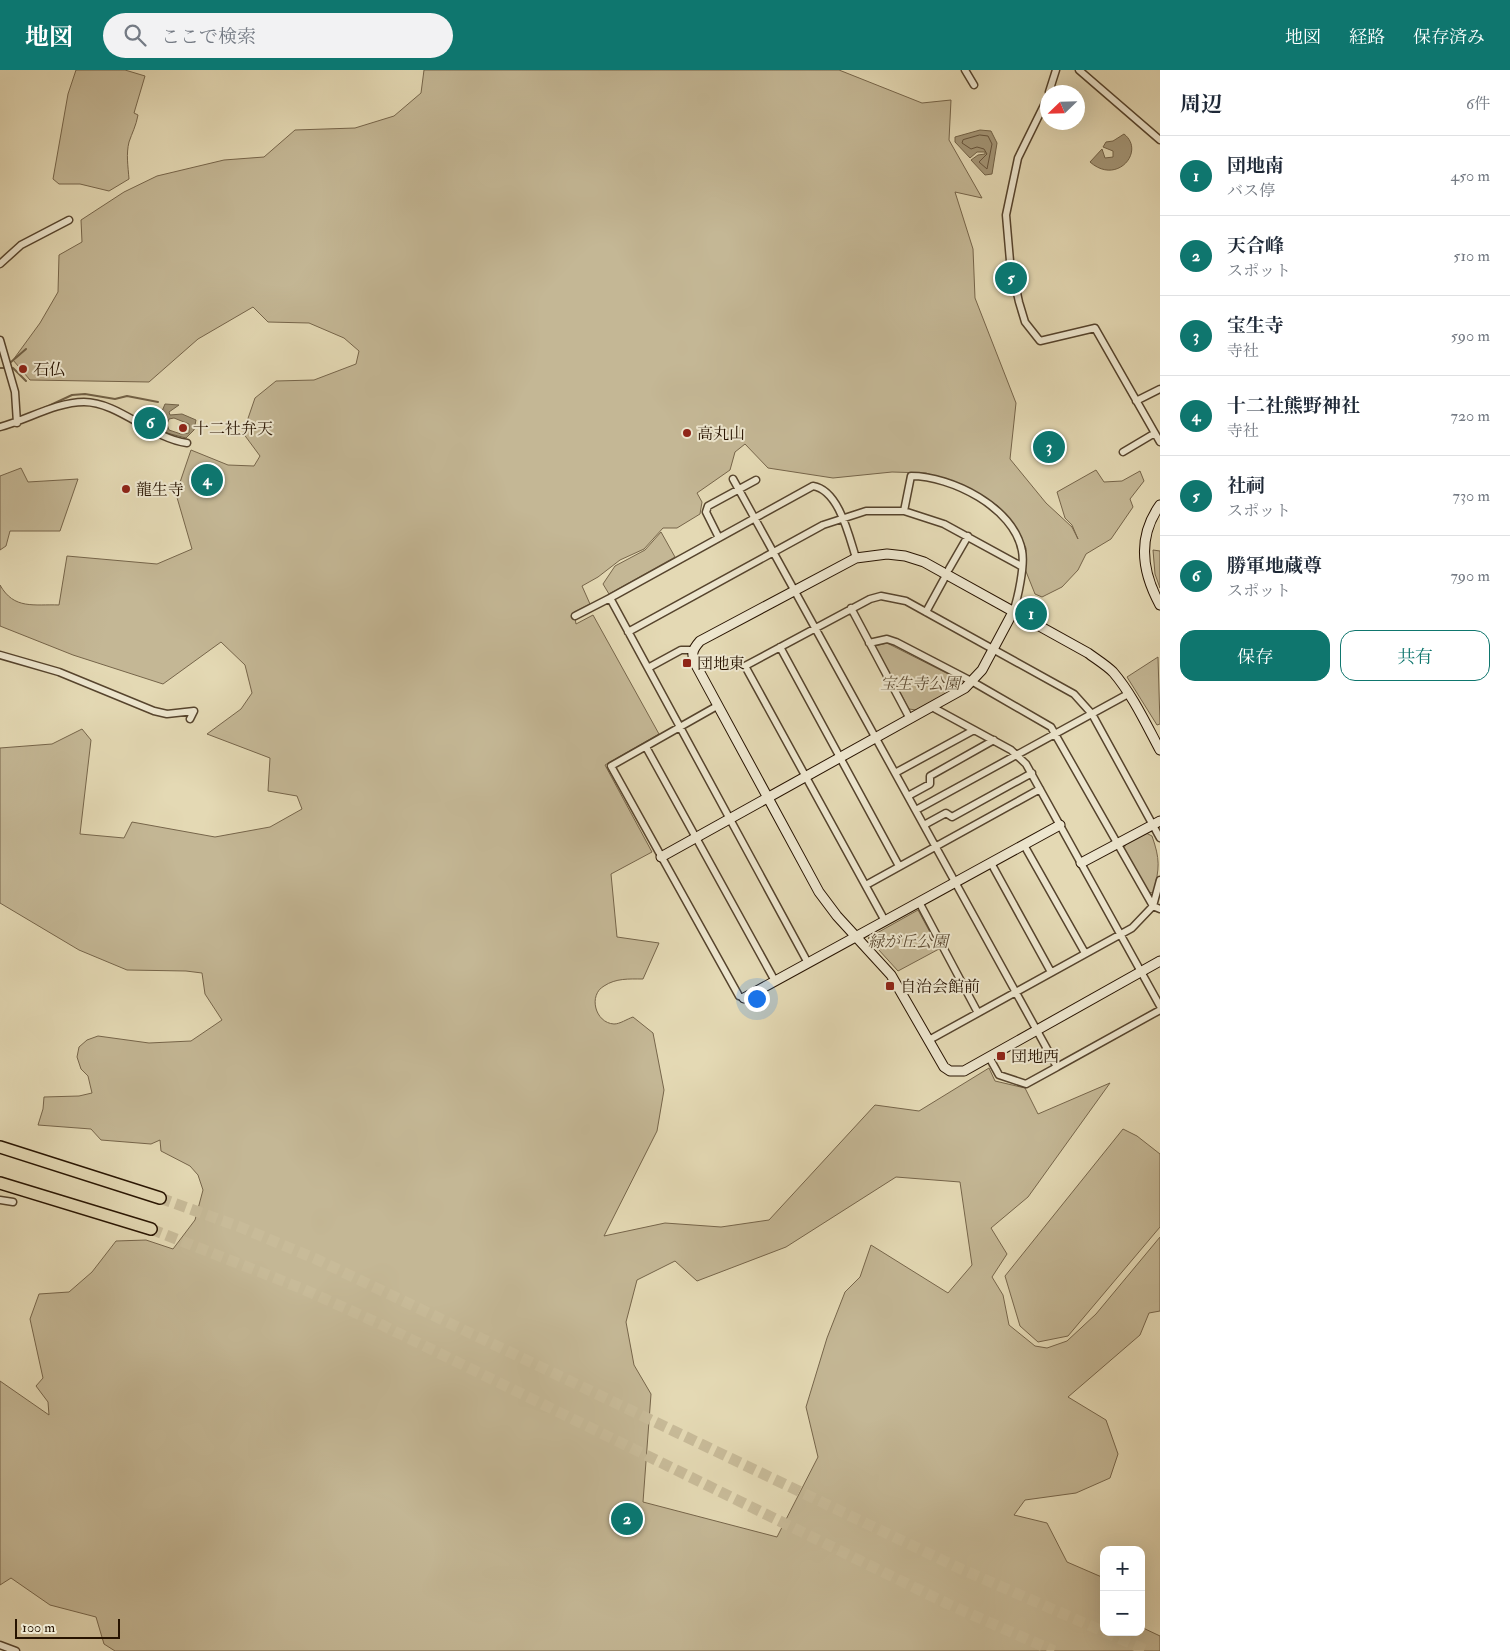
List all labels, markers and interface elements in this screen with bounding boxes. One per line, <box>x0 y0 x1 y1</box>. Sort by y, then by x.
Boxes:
search box <box>103 13 453 58</box>
icon: search <box>121 21 149 49</box>
text: 地図 <box>25 22 73 53</box>
text: ここで検索 <box>161 25 256 49</box>
text: 地図 <box>1285 26 1321 49</box>
text: 経路 <box>1349 26 1385 49</box>
text: 保存済み <box>1413 26 1485 49</box>
north arrow <box>1040 85 1085 130</box>
text: 周辺 <box>1180 91 1222 118</box>
text: 6件 <box>1466 94 1490 114</box>
text: 団地南 <box>1227 154 1284 178</box>
text: 1 <box>1193 166 1199 186</box>
text: 450 m <box>1451 166 1490 186</box>
text: バス停 <box>1227 181 1275 201</box>
text: 天合峰 <box>1227 234 1284 258</box>
text: 2 <box>1192 246 1200 266</box>
text: 510 m <box>1453 246 1490 266</box>
pin: 5 <box>995 259 1027 297</box>
text: スポット <box>1227 261 1291 281</box>
text: 宝生寺 <box>1227 314 1284 338</box>
text: 3 <box>1193 326 1199 346</box>
text: 590 m <box>1451 326 1490 346</box>
text: 寺社 <box>1227 341 1259 361</box>
place label: 石仏 <box>33 360 65 380</box>
marker: 石仏 <box>17 363 29 375</box>
text: 十二社熊野神社 <box>1227 394 1360 418</box>
pin: 6 <box>134 404 166 442</box>
text: 4 <box>1192 406 1200 426</box>
text: 720 m <box>1451 406 1490 426</box>
place label: 十二社弁天 <box>193 419 273 439</box>
text: 寺社 <box>1227 421 1259 441</box>
marker: 十二社弁天 <box>177 422 189 434</box>
place label: 高丸山 <box>697 424 745 444</box>
marker: 高丸山 <box>681 427 693 439</box>
pin: 3 <box>1033 428 1065 466</box>
pin: 4 <box>191 461 223 499</box>
text: 社祠 <box>1227 474 1265 498</box>
place label: 龍生寺 <box>136 480 184 500</box>
marker: 龍生寺 <box>120 483 132 495</box>
text: 5 <box>1192 486 1200 506</box>
text: 730 m <box>1453 486 1490 506</box>
text: スポット <box>1227 501 1291 521</box>
text: 勝軍地蔵尊 <box>1227 554 1322 578</box>
text: 6 <box>1192 566 1200 586</box>
text: 790 m <box>1450 566 1490 586</box>
text: スポット <box>1227 581 1291 601</box>
pin: 1 <box>1015 595 1047 633</box>
button: 保存 <box>1180 630 1330 681</box>
button: 共有 <box>1340 630 1490 681</box>
place label: 団地東 <box>697 654 745 674</box>
marker: 団地東 <box>681 657 693 669</box>
park label: 宝生寺公園 <box>880 674 963 694</box>
park label: 緑が丘公園 <box>868 932 951 952</box>
place label: 自治会館前 <box>900 977 980 997</box>
marker: 自治会館前 <box>884 980 896 992</box>
your location <box>744 986 770 1012</box>
place label: 団地西 <box>1011 1047 1059 1067</box>
marker: 団地西 <box>995 1050 1007 1062</box>
pin: 2 <box>611 1500 643 1538</box>
map controls <box>1100 1546 1145 1636</box>
button: + <box>1100 1546 1145 1591</box>
button: − <box>1100 1591 1145 1636</box>
scale bar <box>15 1616 120 1639</box>
text: 100 m <box>22 1619 55 1636</box>

